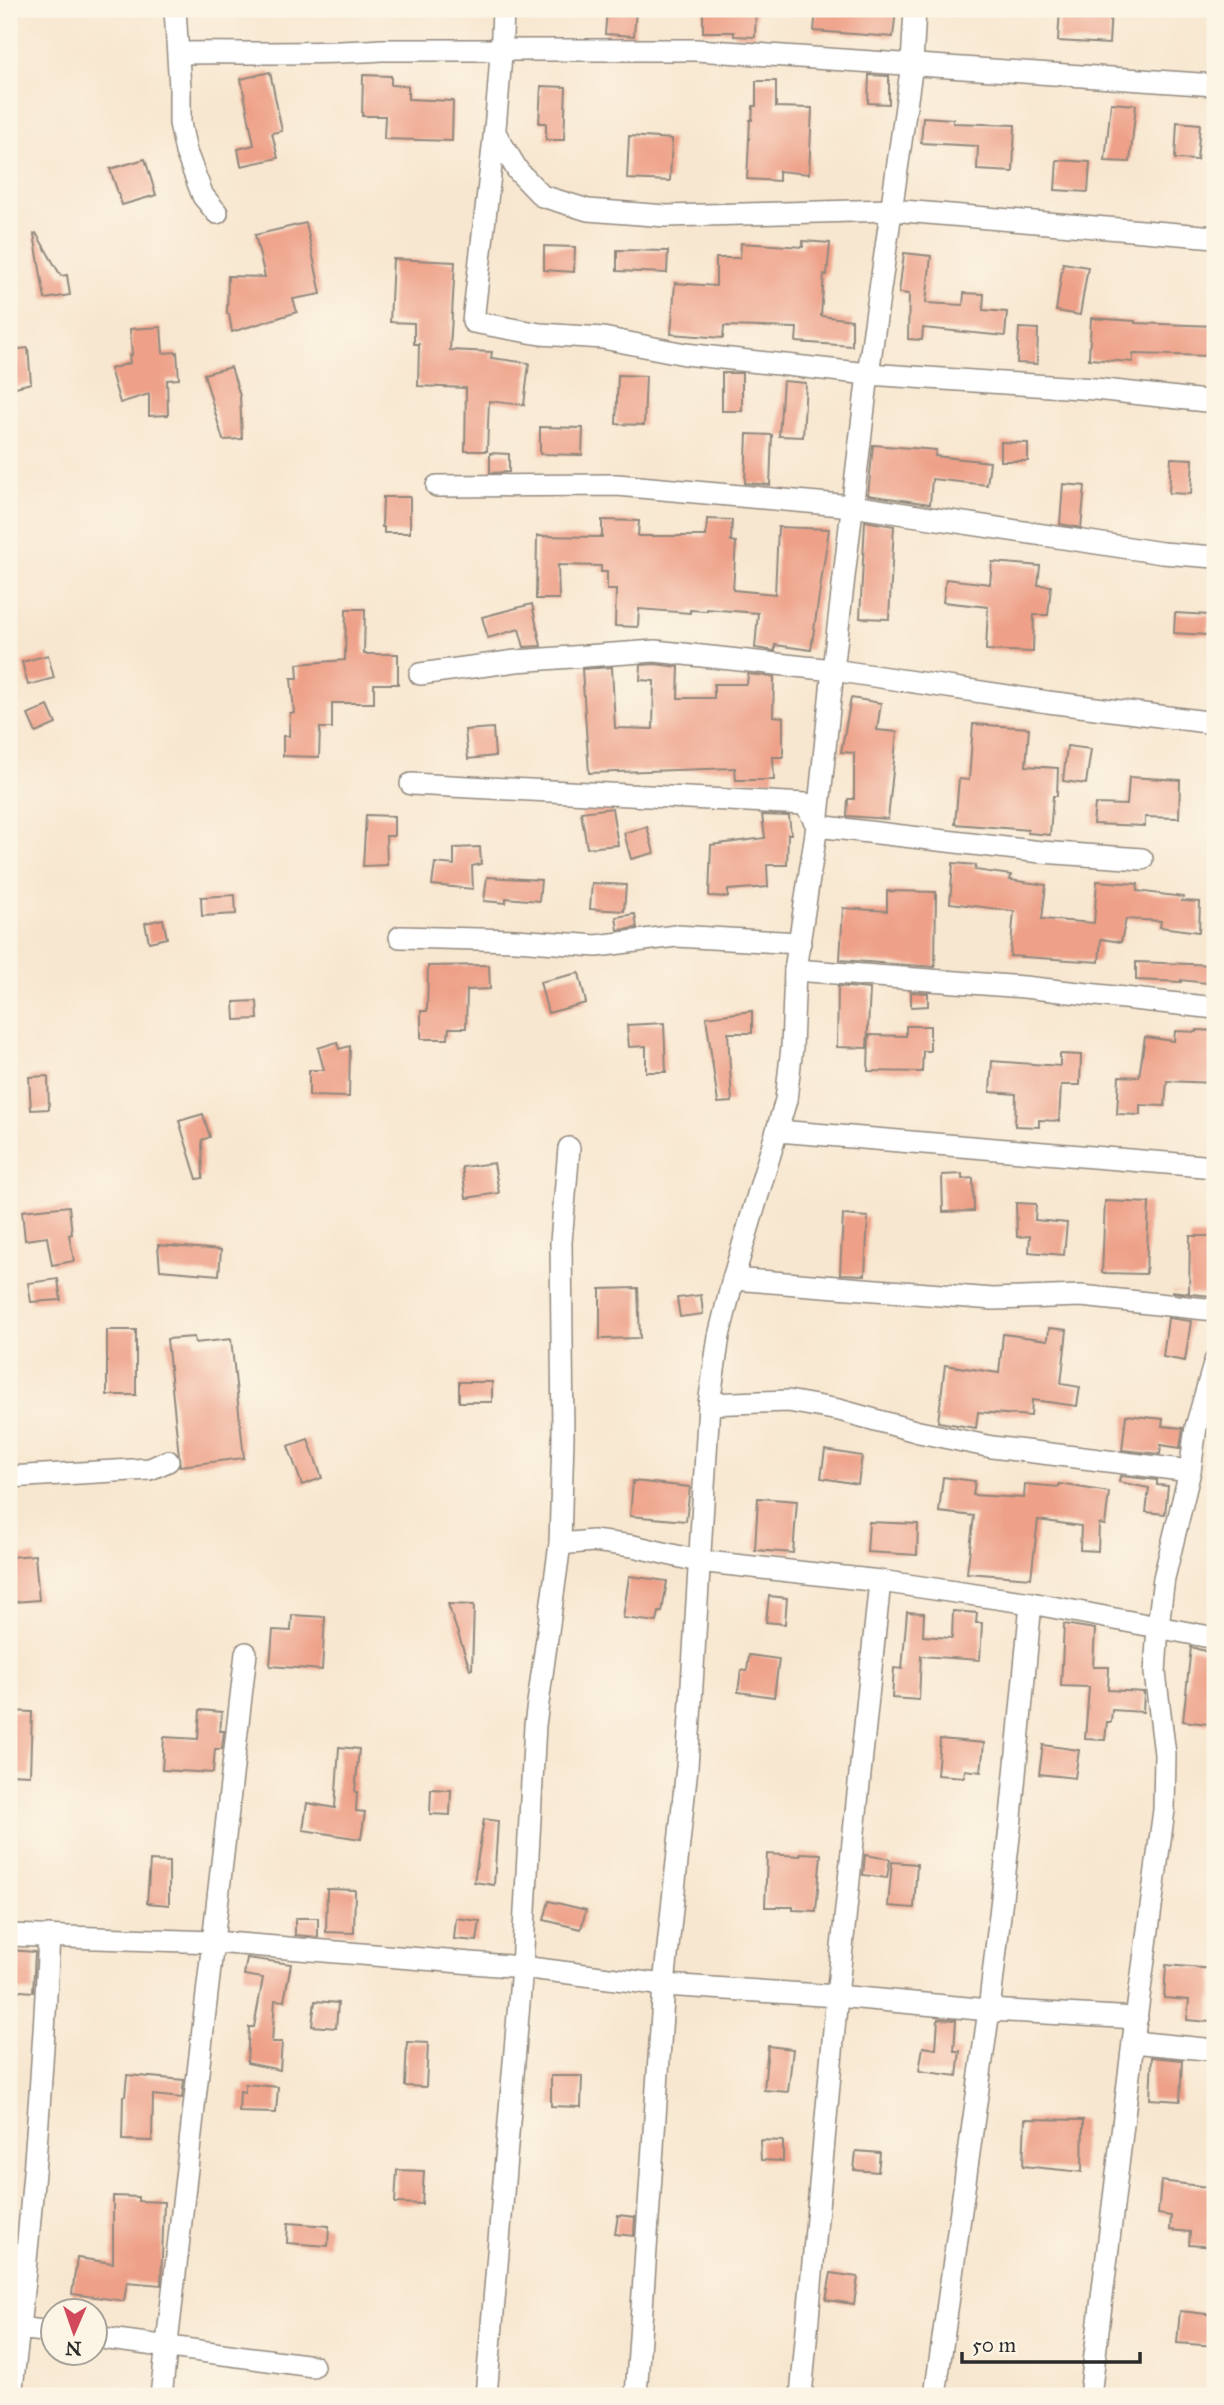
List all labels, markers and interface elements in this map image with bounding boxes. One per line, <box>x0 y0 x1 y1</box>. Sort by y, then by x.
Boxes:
north arrow <box>38 2296 108 2366</box>
scale bar <box>962 2321 1140 2365</box>
text: 50 m <box>972 2332 1017 2358</box>
text: N <box>65 2337 82 2360</box>

